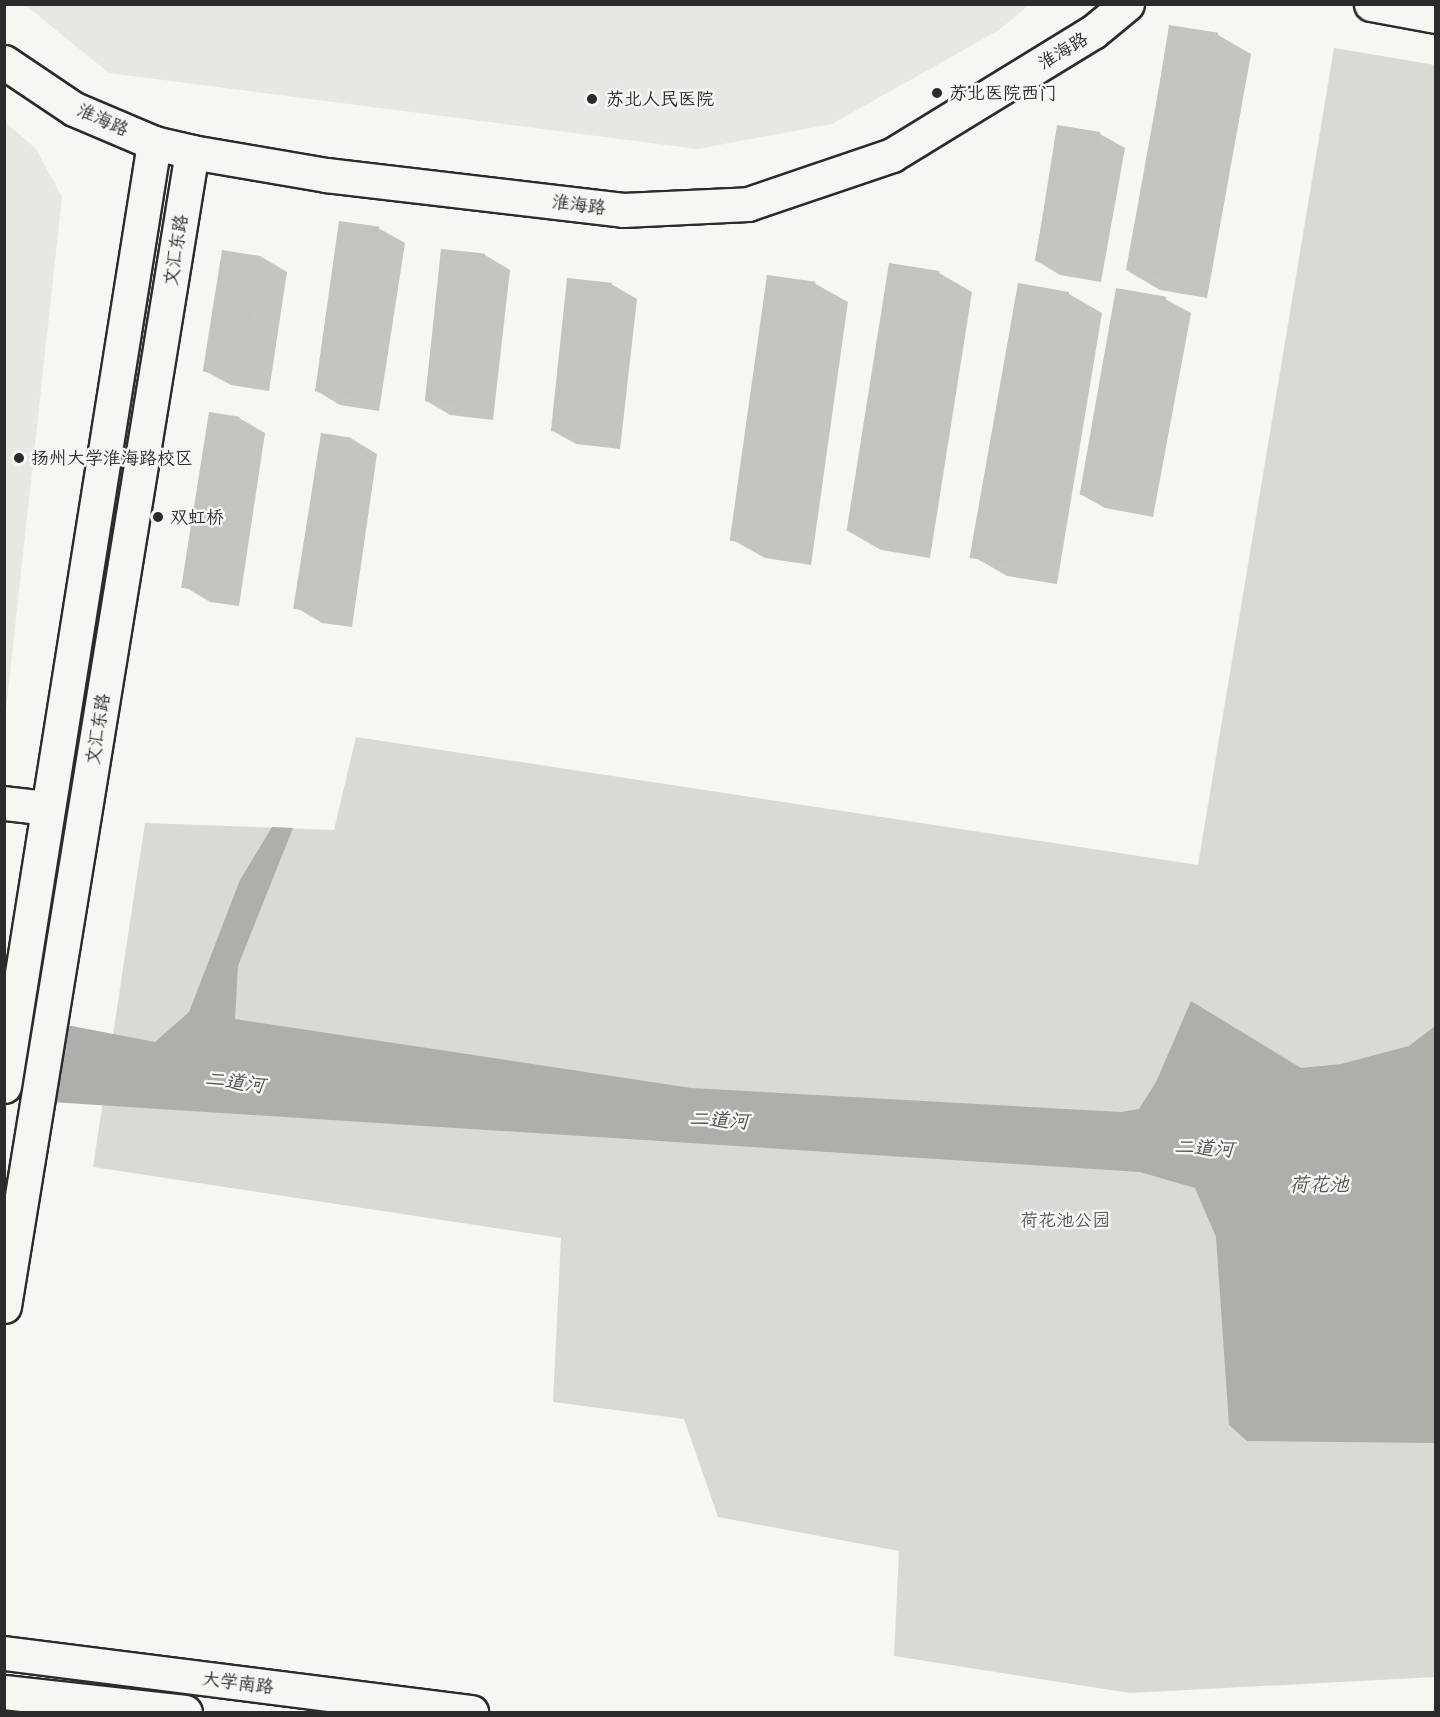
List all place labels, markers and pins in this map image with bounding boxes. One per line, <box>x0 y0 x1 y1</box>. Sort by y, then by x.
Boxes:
place label: 苏北医院西门 <box>949 82 1057 104</box>
marker: 苏北医院西门 <box>930 86 944 100</box>
place label: 苏北人民医院 <box>606 88 714 110</box>
marker: 苏北人民医院 <box>583 90 601 108</box>
place label: 扬州大学淮海路校区 <box>31 447 193 469</box>
marker: 扬州大学淮海路校区 <box>12 451 26 465</box>
place label: 双虹桥 <box>170 506 224 528</box>
marker: 双虹桥 <box>151 510 165 524</box>

